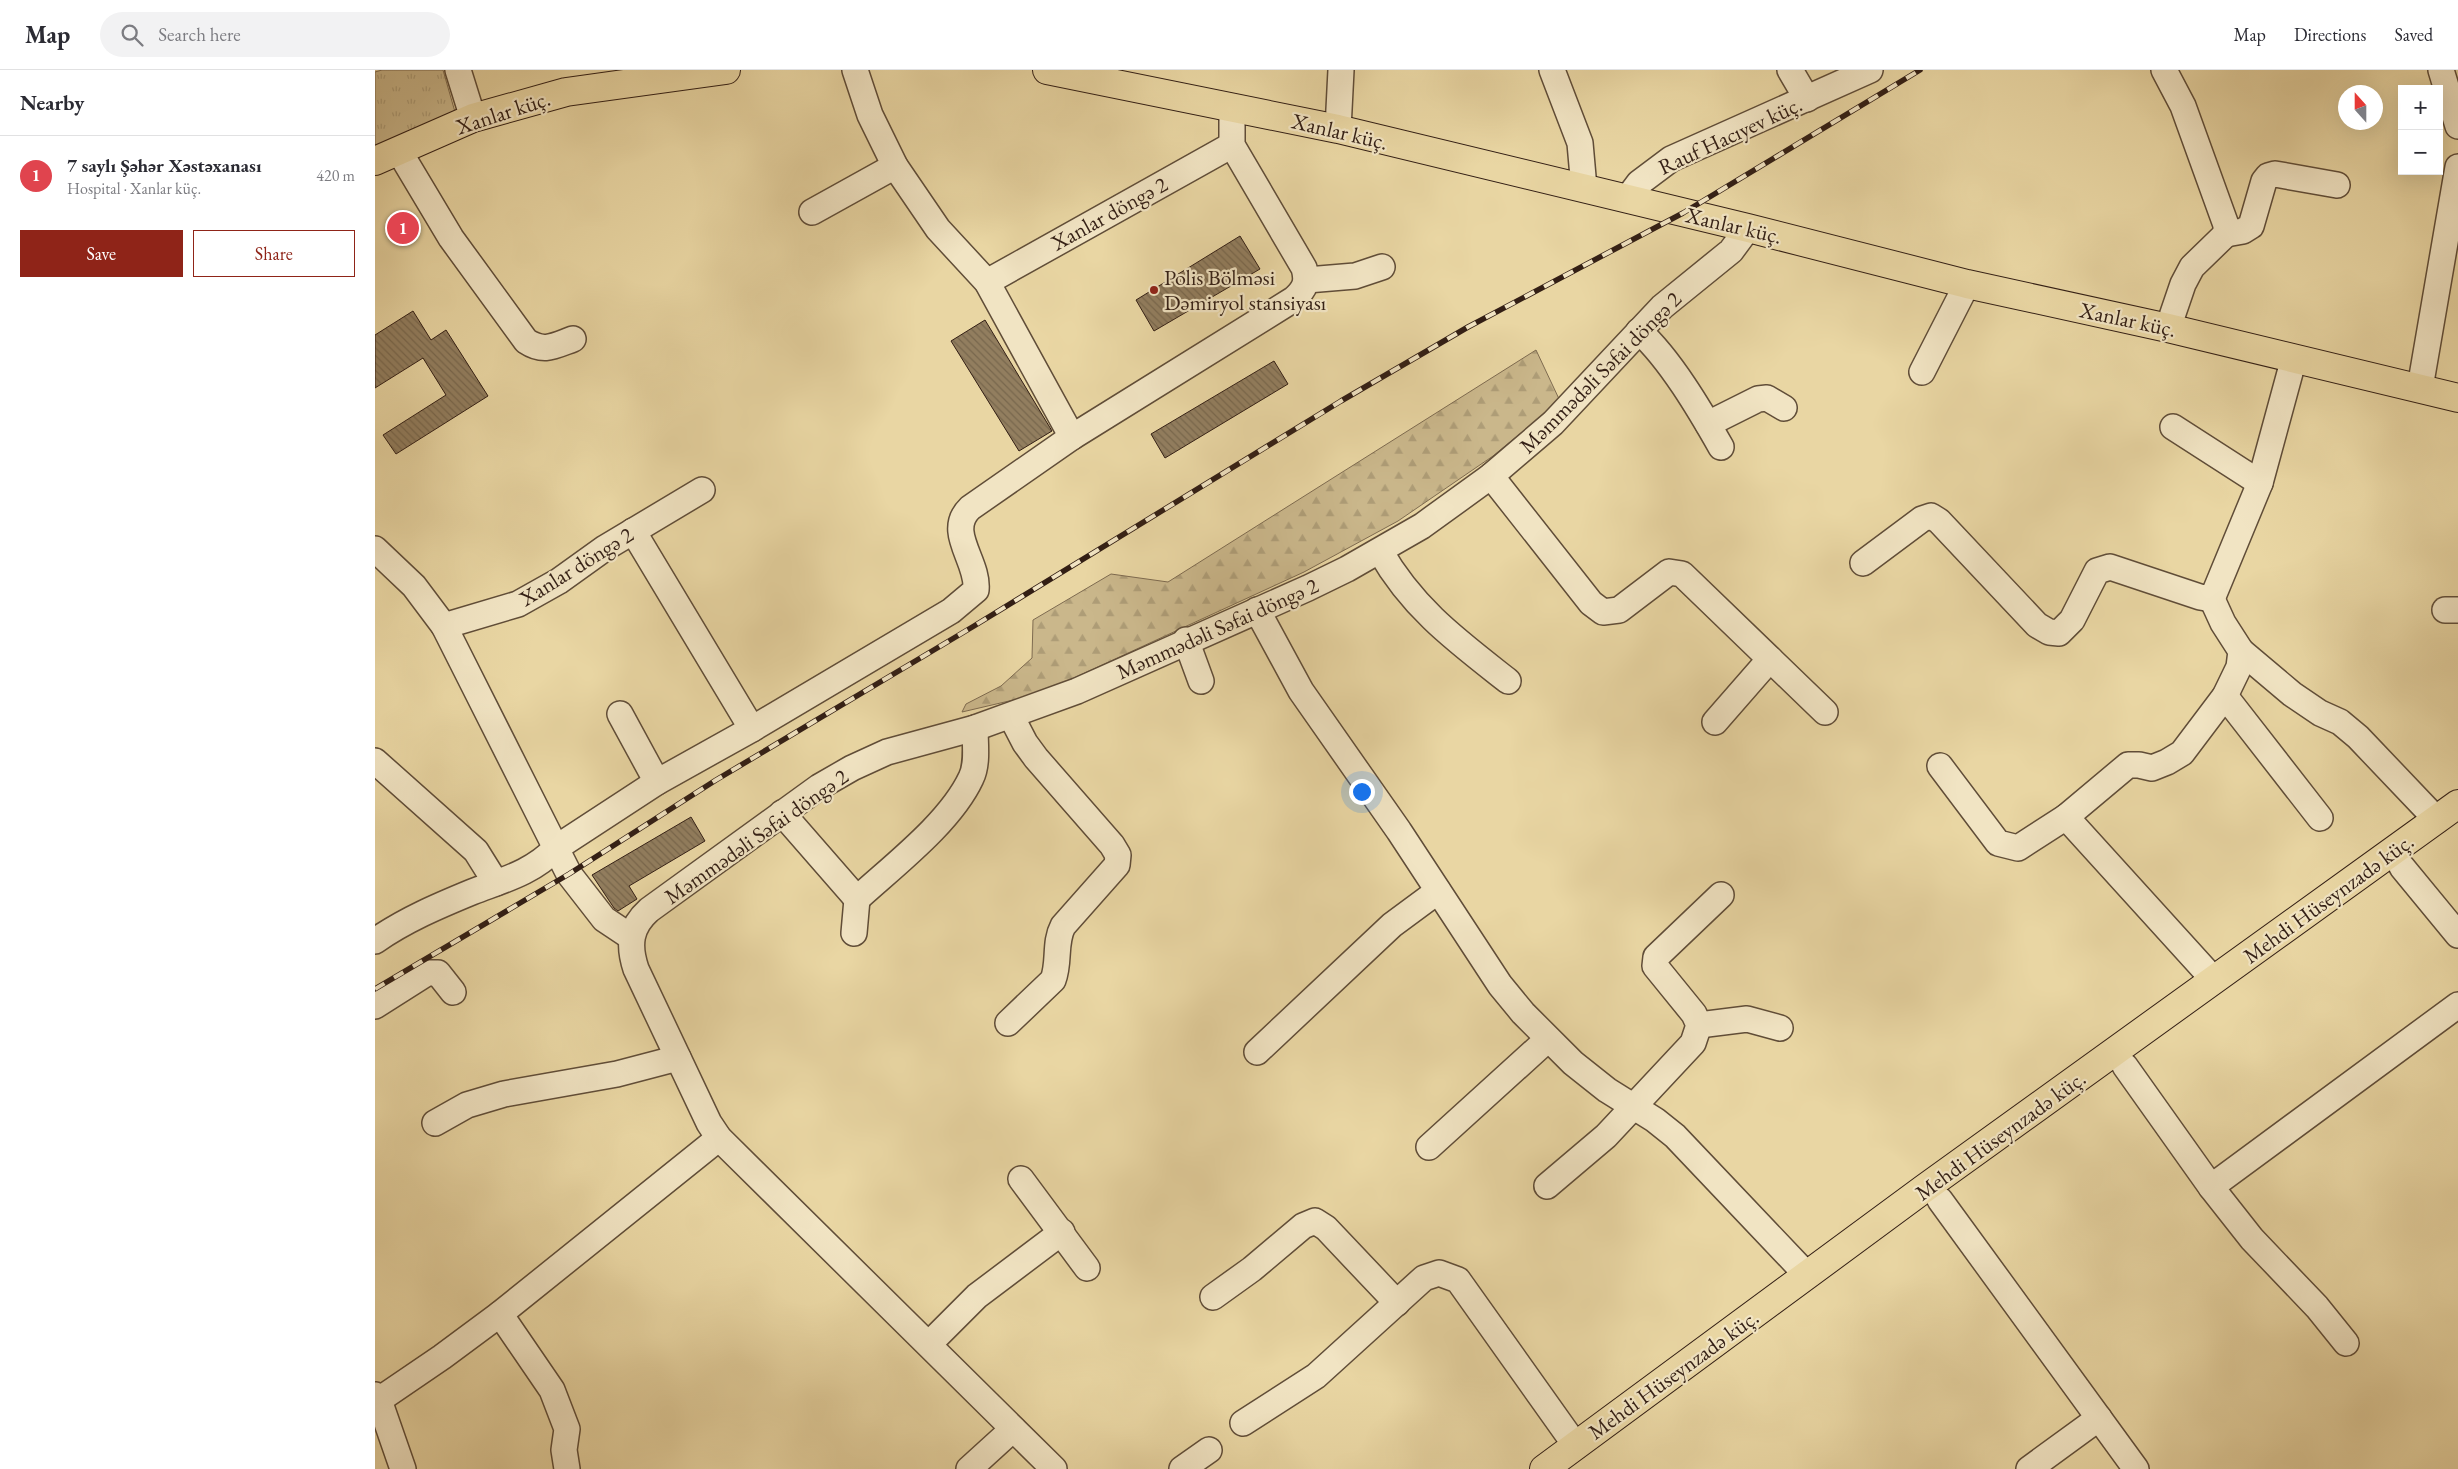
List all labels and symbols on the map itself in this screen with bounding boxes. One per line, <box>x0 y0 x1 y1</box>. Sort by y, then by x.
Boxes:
street label: Xanlar küç. <box>451 84 554 142</box>
north arrow <box>2338 85 2383 130</box>
street label: Rauf Hacıyev küç. <box>1654 89 1807 181</box>
street label: Xanlar küç. <box>1288 106 1391 157</box>
street label: Xanlar döngə 2 <box>1045 169 1173 258</box>
street label: Xanlar küç. <box>1682 200 1785 251</box>
pin: 1 <box>387 209 419 247</box>
place label: Polis Bölməsi Dəmiryol stansiyası <box>1164 263 1326 317</box>
marker: Polis Bölməsi Dəmiryol stansiyası <box>1148 284 1160 296</box>
street label: Məmmədəli Səfai döngə 2 <box>1513 285 1688 460</box>
street label: Xanlar küç. <box>2076 295 2179 344</box>
street label: Xanlar döngə 2 <box>513 520 639 613</box>
street label: Məmmədəli Səfai döngə 2 <box>1112 571 1323 686</box>
street label: Məmmədəli Səfai döngə 2 <box>659 762 854 911</box>
your location <box>1349 779 1375 805</box>
street label: Mehdi Hüseynzadə küç. <box>2237 827 2419 970</box>
street label: Mehdi Hüseynzadə küç. <box>1909 1064 2091 1207</box>
street label: Mehdi Hüseynzadə küç. <box>1582 1303 1764 1446</box>

